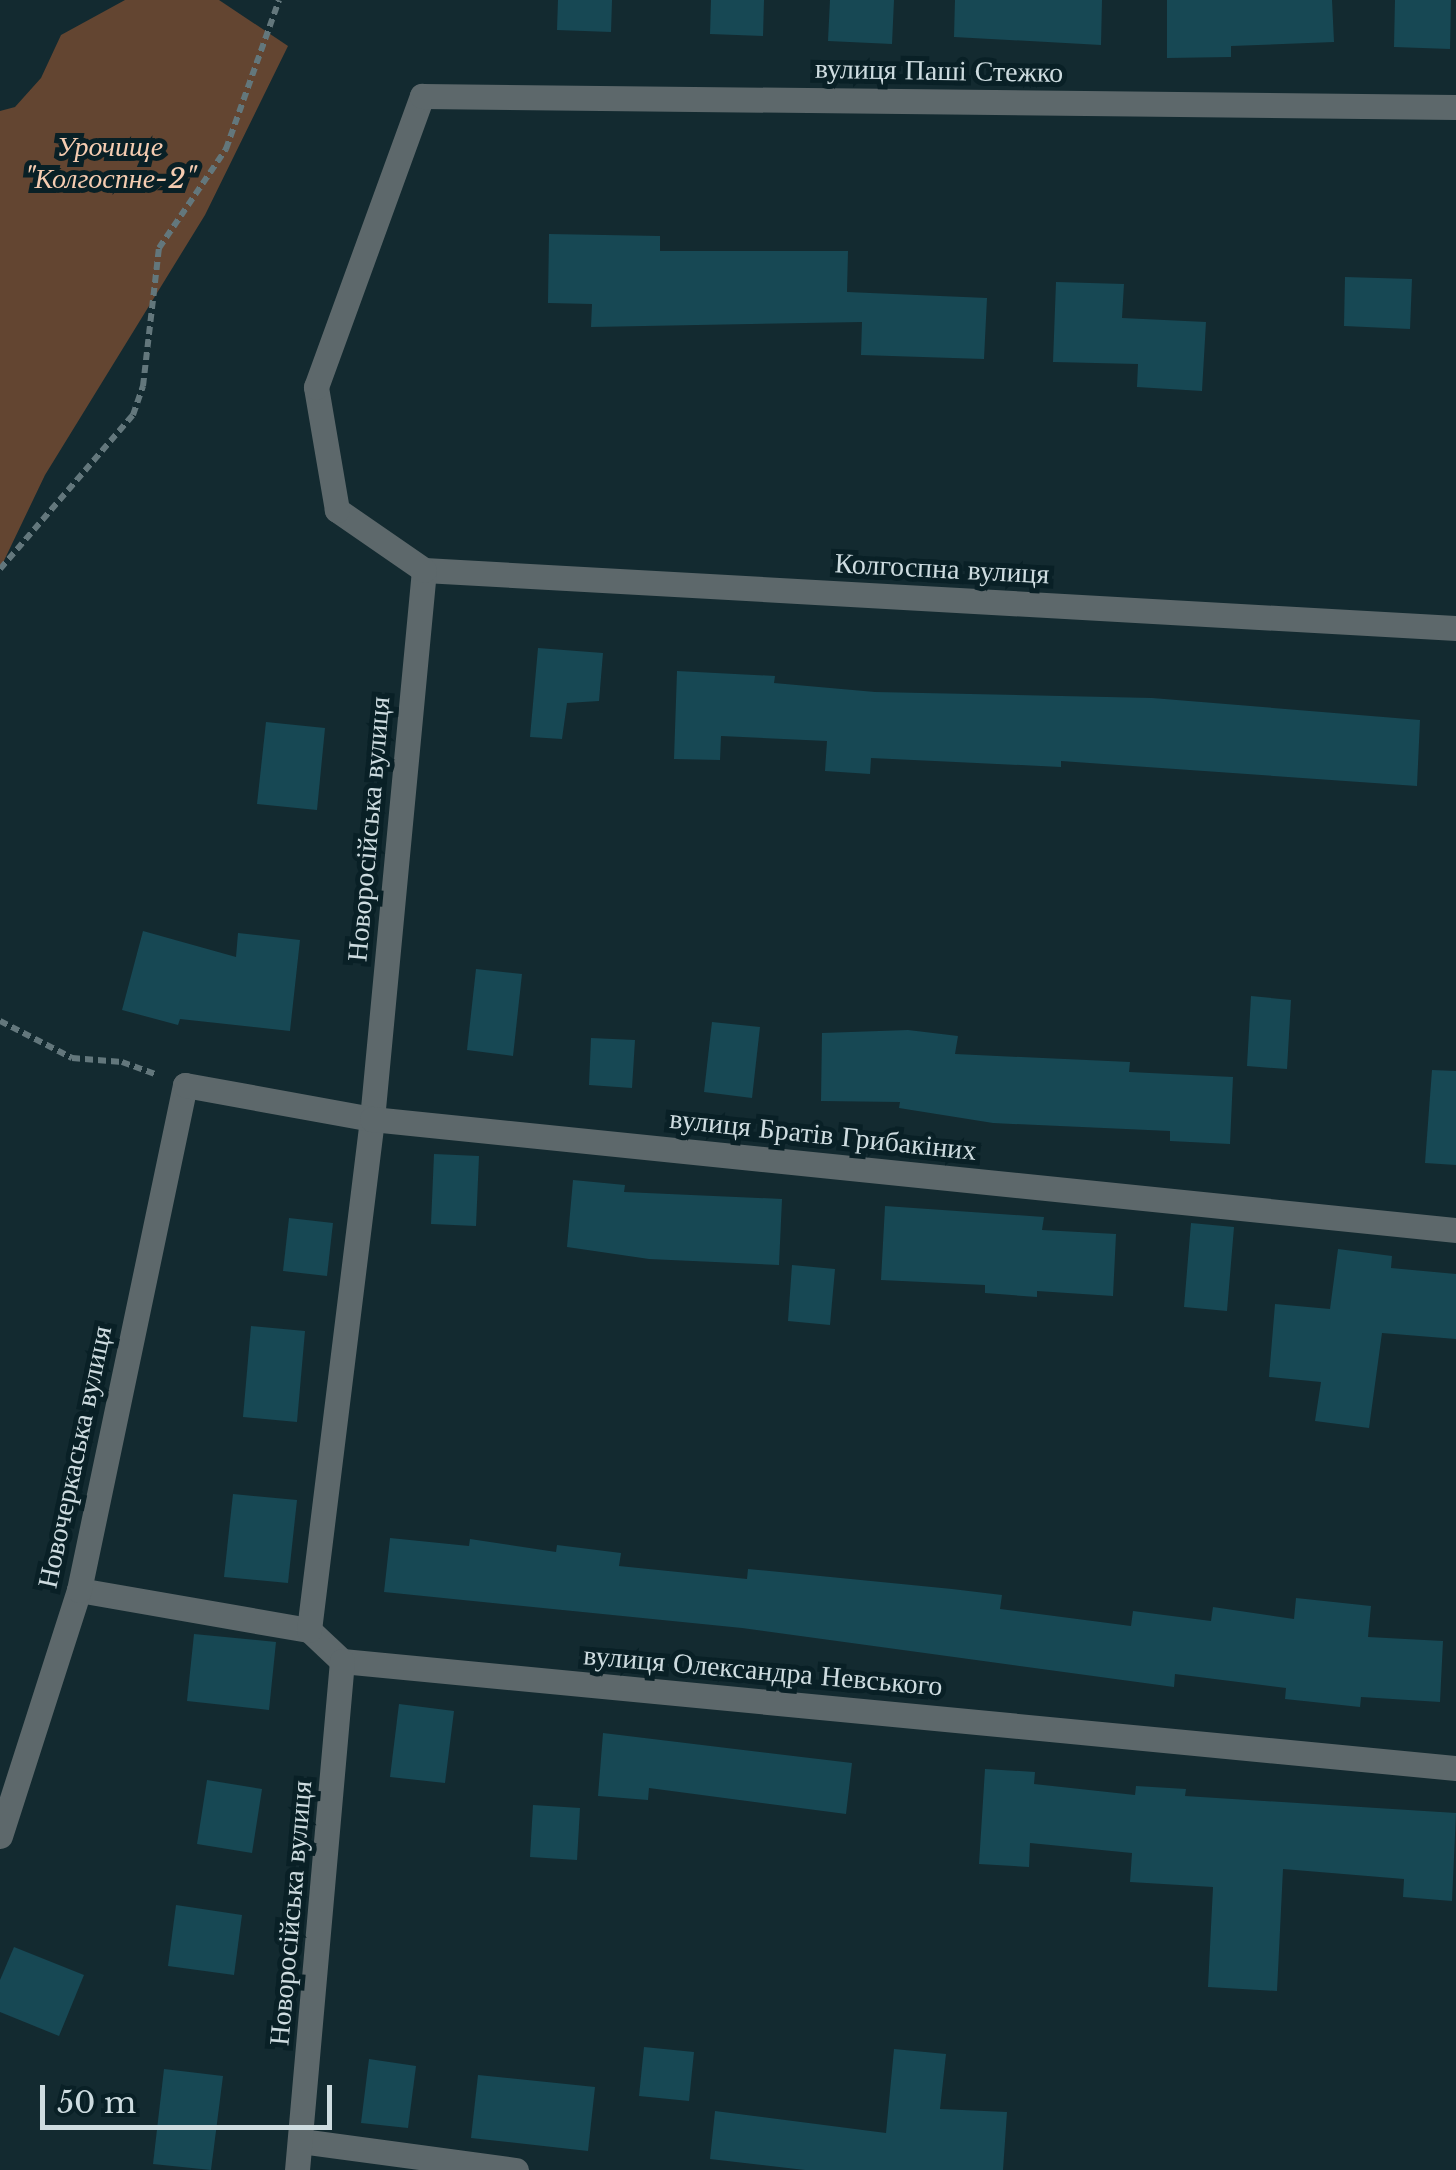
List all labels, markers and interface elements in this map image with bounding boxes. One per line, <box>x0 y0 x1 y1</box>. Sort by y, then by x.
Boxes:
street label: вулиця Паші Стежко <box>815 52 1063 90</box>
park label: Урочище "Колгоспне-2" <box>24 130 196 196</box>
street label: Колгоспна вулиця <box>834 547 1050 591</box>
street label: Новоросійська вулиця <box>341 695 397 963</box>
street label: вулиця Братів Грибакіних <box>668 1102 978 1168</box>
street label: Новочеркаська вулиця <box>31 1323 119 1591</box>
street label: вулиця Олександра Невського <box>582 1639 944 1703</box>
street label: Новоросійська вулиця <box>263 1779 319 2047</box>
scale bar <box>45 2065 338 2127</box>
text: 50 m <box>57 2084 136 2121</box>

